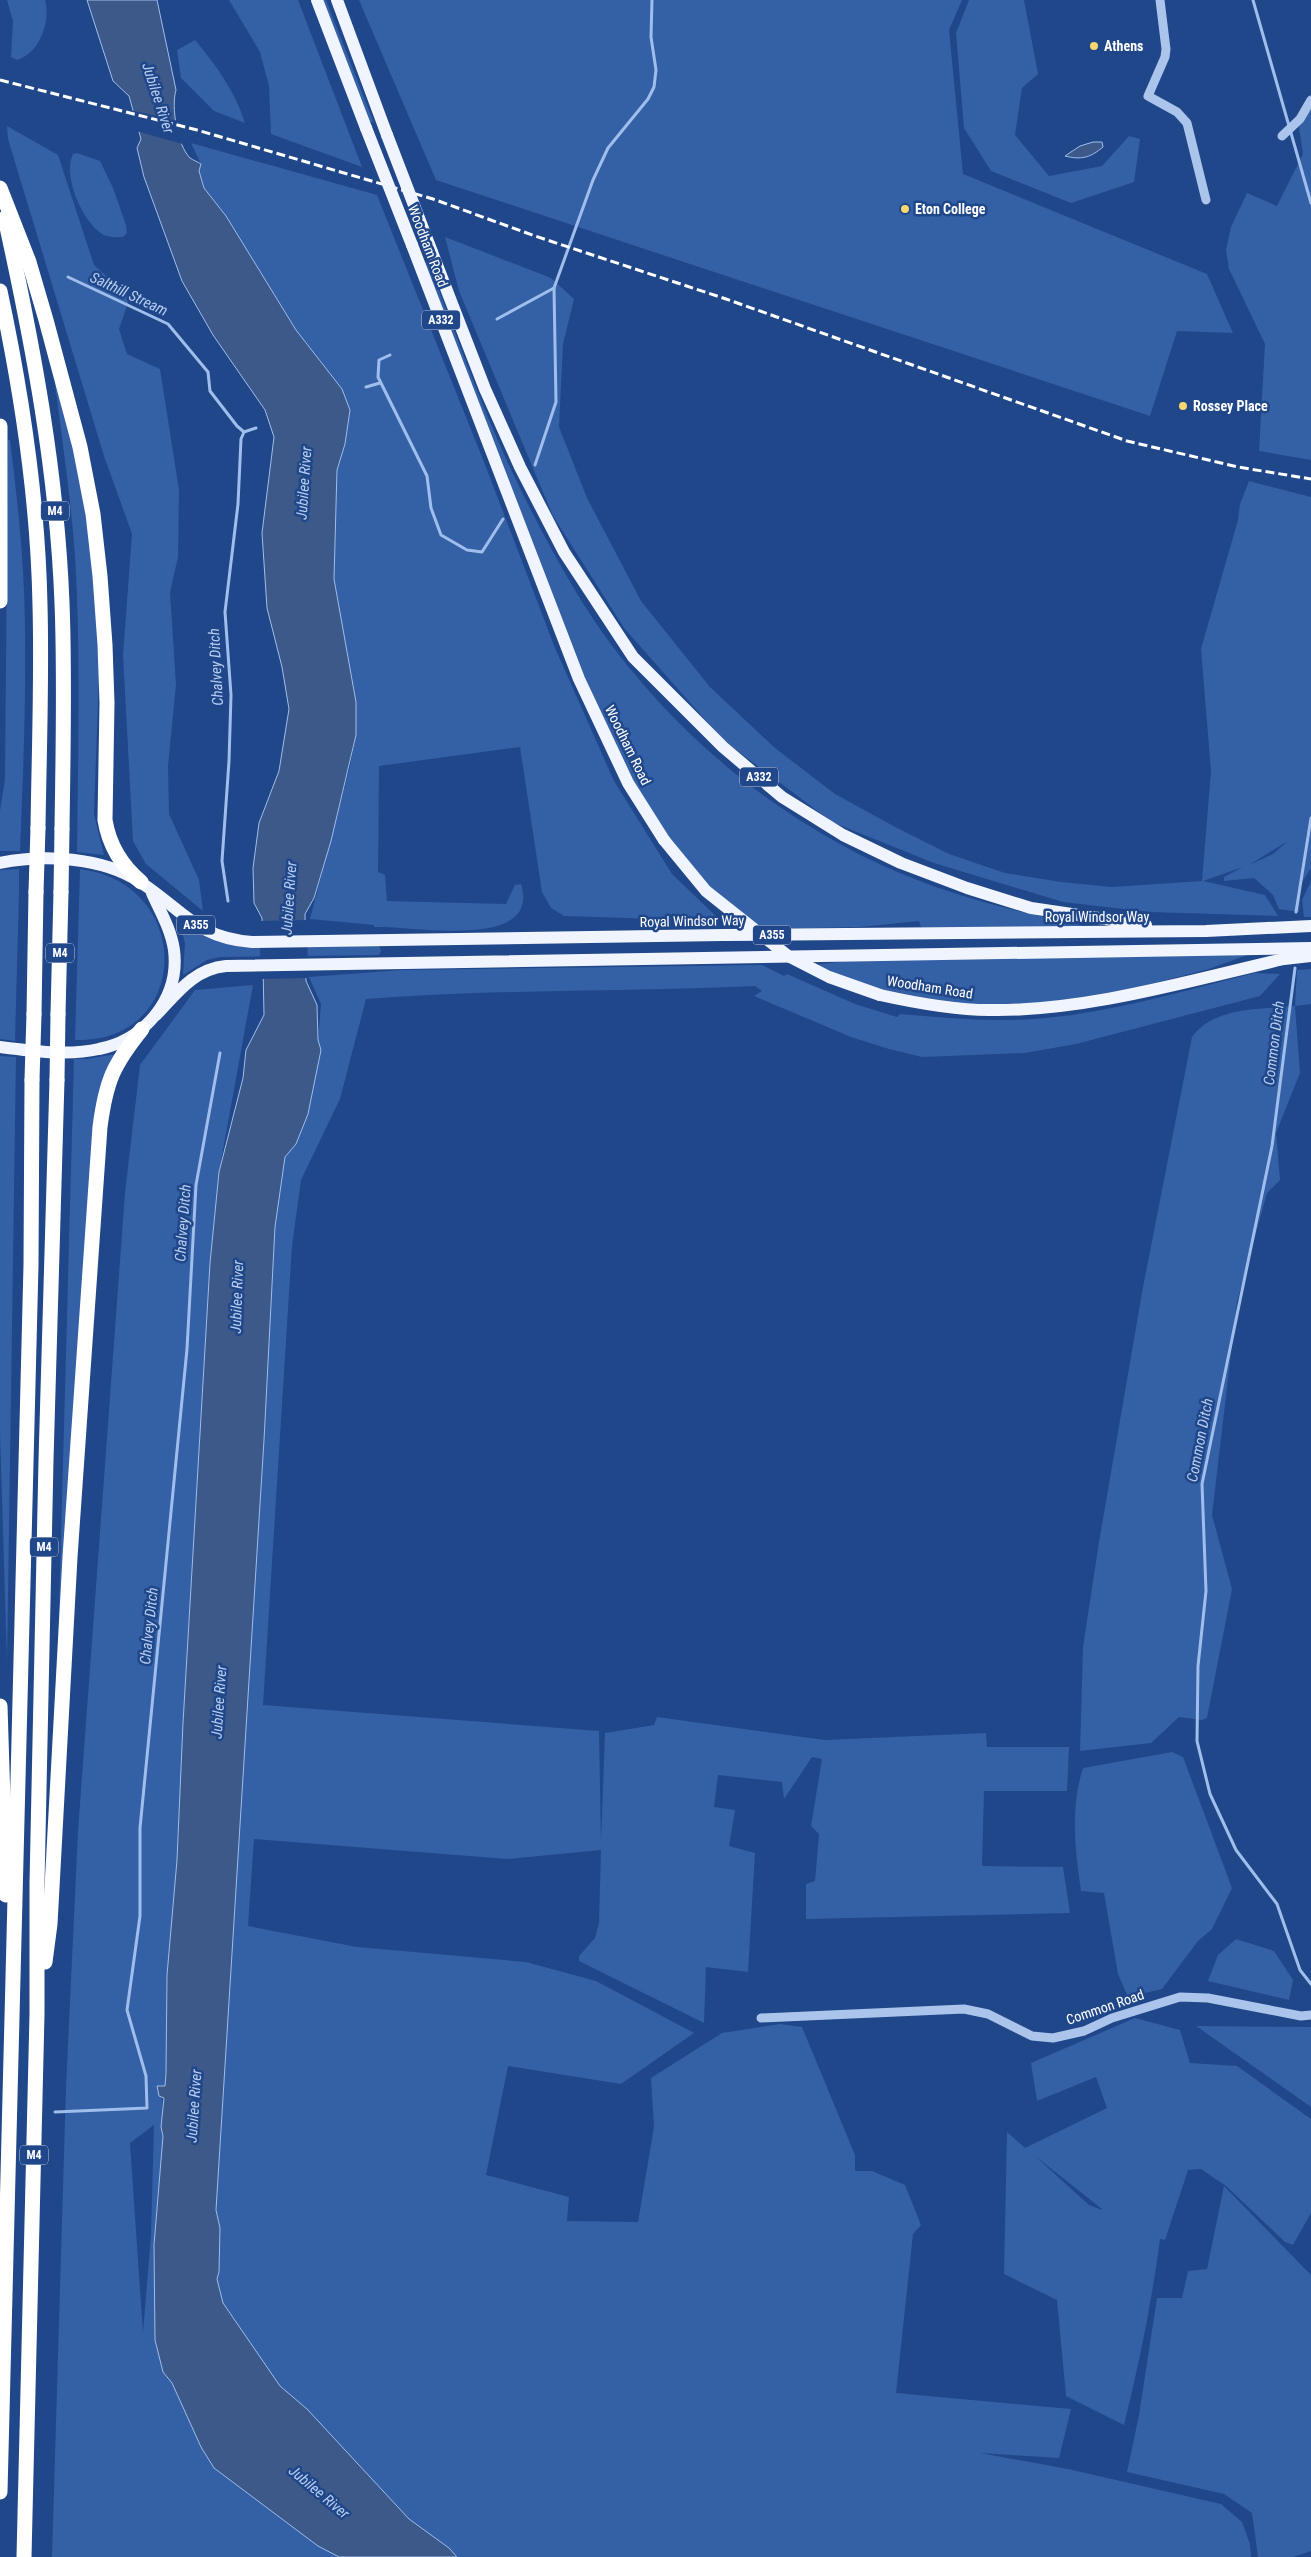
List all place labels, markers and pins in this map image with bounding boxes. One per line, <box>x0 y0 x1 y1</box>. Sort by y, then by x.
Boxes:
place label: Athens <box>1104 38 1143 54</box>
marker: Athens <box>1088 40 1100 52</box>
place label: Eton College <box>915 201 986 217</box>
marker: Eton College <box>899 203 911 215</box>
place label: Rossey Place <box>1193 398 1268 414</box>
marker: Rossey Place <box>1177 400 1189 412</box>

